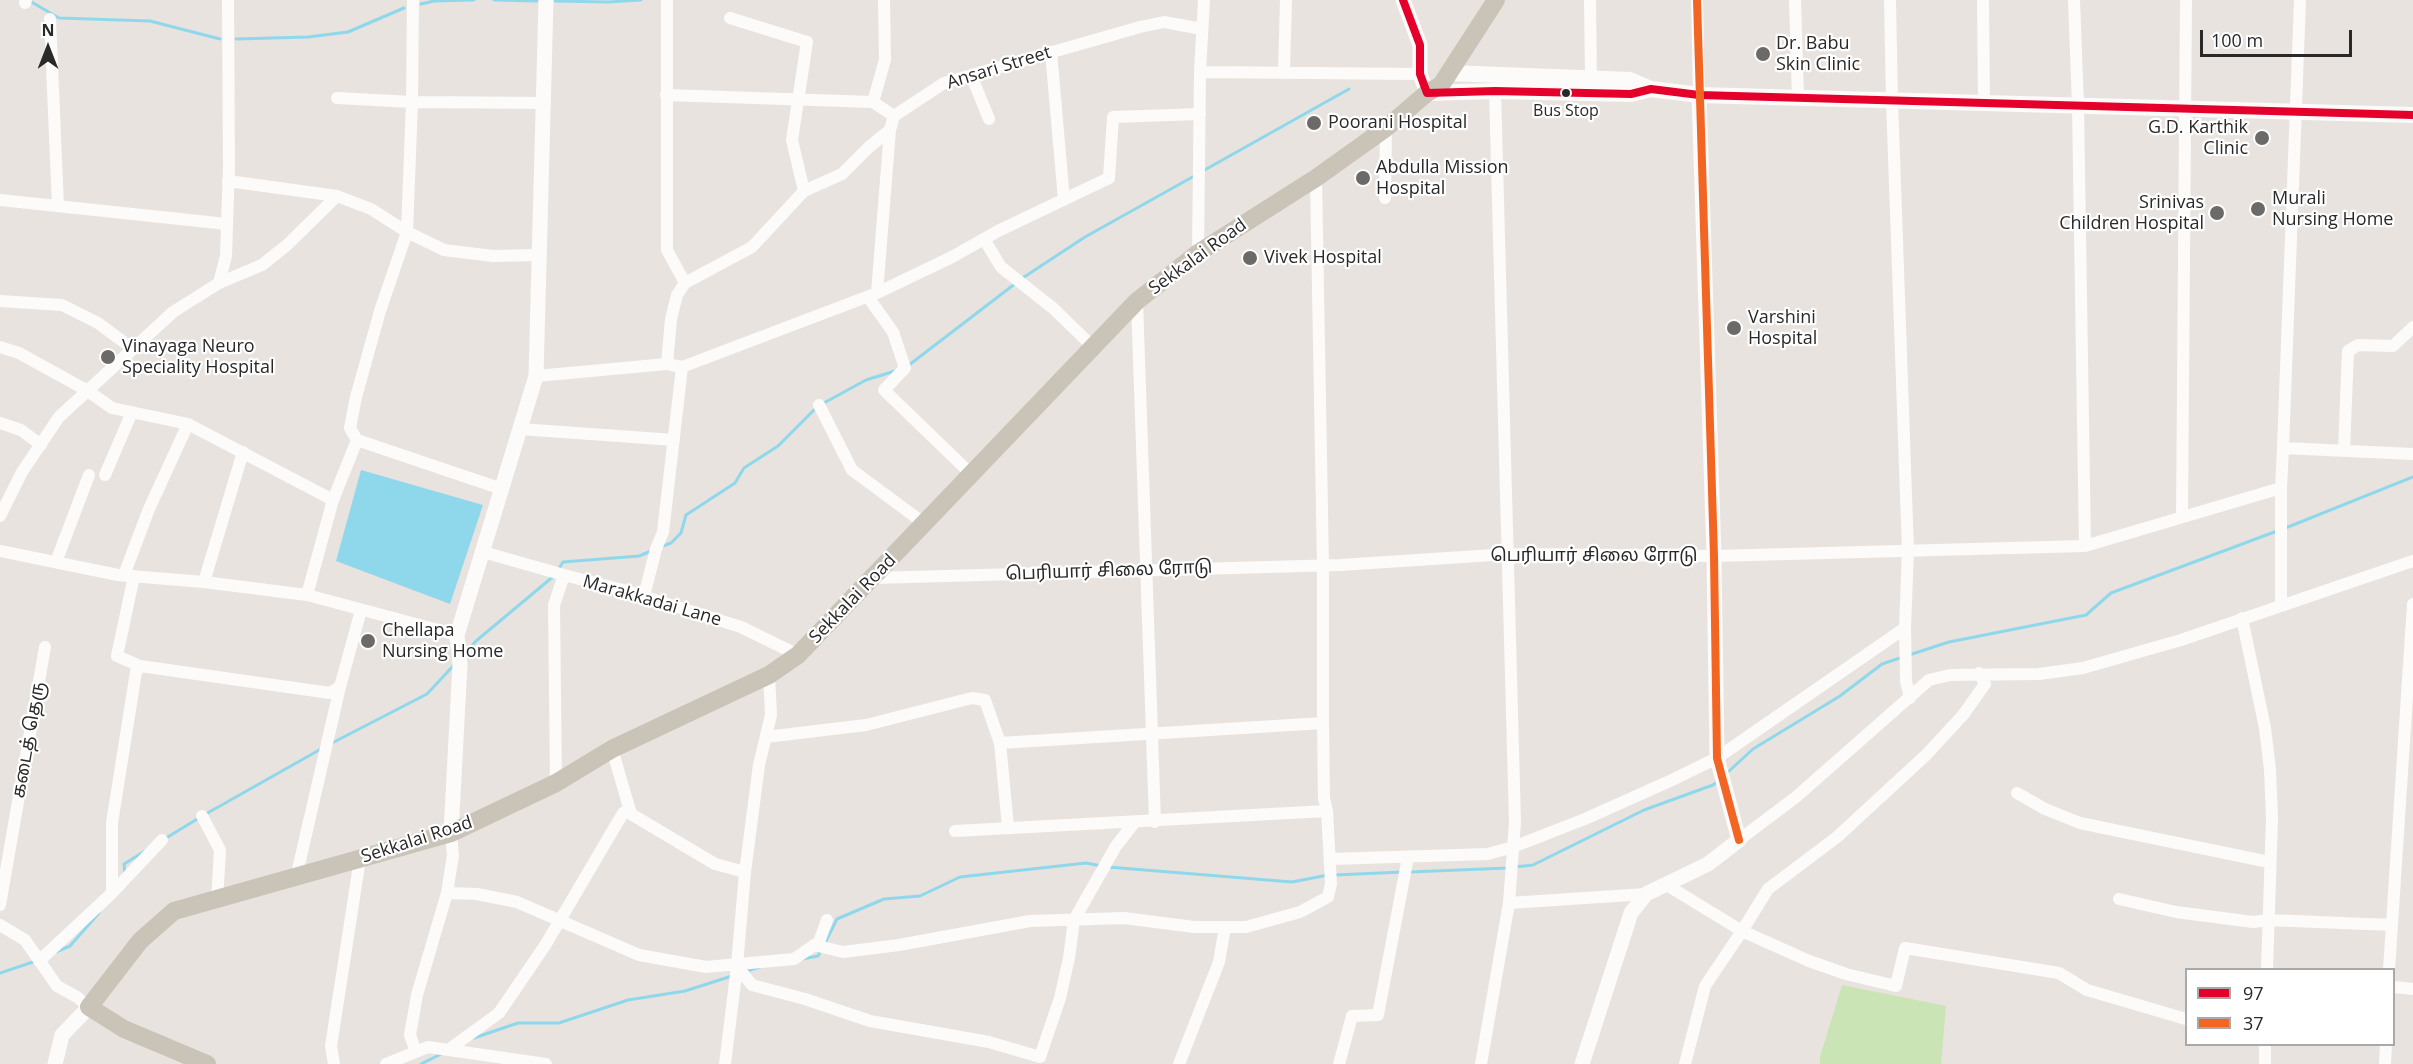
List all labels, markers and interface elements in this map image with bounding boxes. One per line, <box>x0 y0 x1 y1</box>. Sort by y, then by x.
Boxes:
north arrow <box>18 18 78 78</box>
scale bar <box>2203 18 2354 56</box>
text: N <box>41 19 55 41</box>
text: 100 m <box>2211 28 2263 52</box>
place label: Dr. Babu Skin Clinic <box>1776 33 1860 76</box>
street label: Ansari Street <box>944 42 1054 94</box>
marker: Dr. Babu Skin Clinic <box>1754 45 1772 63</box>
marker: Bus Stop <box>1560 87 1572 99</box>
place label: Bus Stop <box>1533 101 1599 121</box>
place label: Poorani Hospital <box>1328 112 1467 134</box>
marker: Poorani Hospital <box>1305 114 1323 132</box>
place label: G.D. Karthik Clinic <box>2148 117 2248 160</box>
marker: G.D. Karthik Clinic <box>2253 129 2271 147</box>
place label: Abdulla Mission Hospital <box>1376 157 1509 200</box>
marker: Abdulla Mission Hospital <box>1354 169 1372 187</box>
place label: Murali Nursing Home <box>2272 188 2393 230</box>
place label: Srinivas Children Hospital <box>2059 192 2204 234</box>
marker: Murali Nursing Home <box>2249 200 2267 218</box>
marker: Srinivas Children Hospital <box>2208 204 2226 222</box>
street label: Sekkalai Road <box>1145 214 1251 300</box>
place label: Vivek Hospital <box>1264 247 1382 269</box>
marker: Vivek Hospital <box>1241 249 1259 267</box>
place label: Varshini Hospital <box>1748 307 1817 350</box>
marker: Varshini Hospital <box>1725 319 1743 337</box>
place label: Vinayaga Neuro Speciality Hospital <box>122 336 275 378</box>
marker: Vinayaga Neuro Speciality Hospital <box>99 348 117 366</box>
street label: பெரியார் சிலை ரோடு <box>1490 545 1698 567</box>
street label: Sekkalai Road <box>805 550 901 648</box>
street label: பெரியார் சிலை ரோடு <box>1005 557 1213 585</box>
street label: Marakkadai Lane <box>580 571 724 631</box>
place label: Chellapa Nursing Home <box>382 620 503 662</box>
marker: Chellapa Nursing Home <box>359 632 377 650</box>
street label: கடைத் தெரு <box>8 680 50 800</box>
street label: Sekkalai Road <box>359 812 475 868</box>
legend <box>2185 968 2395 1046</box>
text: 97 <box>2243 981 2264 1005</box>
text: 37 <box>2243 1011 2264 1035</box>

